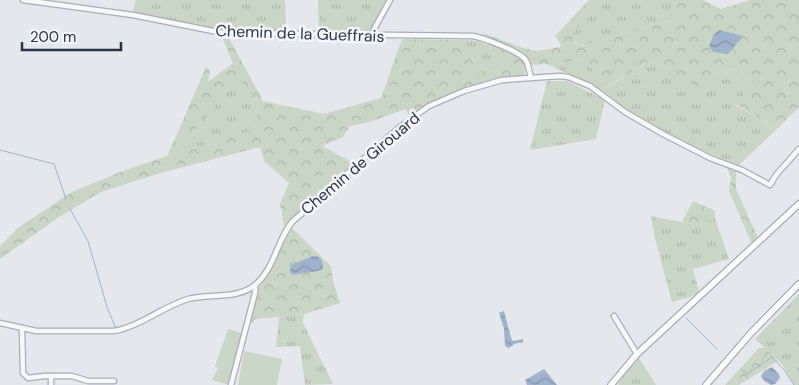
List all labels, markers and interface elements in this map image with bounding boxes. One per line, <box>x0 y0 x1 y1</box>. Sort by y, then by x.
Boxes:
scale bar <box>22 20 121 52</box>
street label: Chemin de la Gueffrais <box>215 20 385 47</box>
text: 200 m <box>30 27 76 47</box>
street label: Chemin de Girouard <box>296 107 424 219</box>

